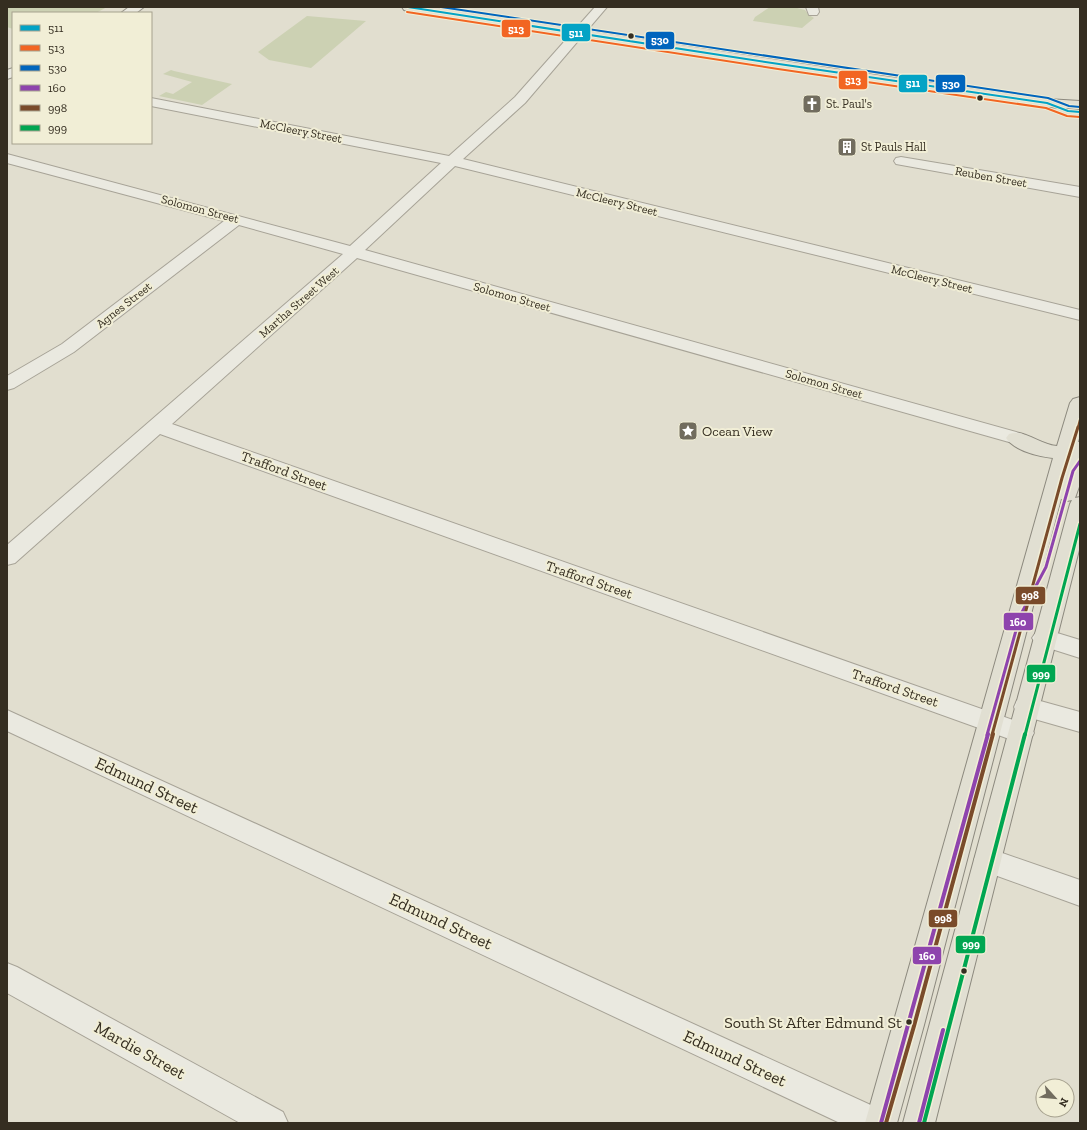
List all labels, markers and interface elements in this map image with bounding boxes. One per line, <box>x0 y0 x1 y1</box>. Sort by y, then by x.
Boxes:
legend <box>12 12 152 144</box>
line badge: 513 <box>501 19 531 38</box>
text: 511 <box>48 21 64 35</box>
text: 513 <box>508 23 524 36</box>
line badge: 511 <box>561 23 591 42</box>
text: 511 <box>569 27 584 40</box>
unlabelled marker <box>626 31 636 41</box>
line badge: 530 <box>645 31 675 50</box>
text: 530 <box>651 34 669 47</box>
text: 513 <box>48 41 65 55</box>
text: 530 <box>48 61 67 75</box>
line badge: 513 <box>838 70 868 90</box>
text: 513 <box>845 74 861 87</box>
line badge: 511 <box>898 74 928 93</box>
line badge: 530 <box>935 74 966 93</box>
text: 511 <box>906 77 921 90</box>
text: 530 <box>942 78 960 91</box>
text: 160 <box>48 81 66 95</box>
church icon: St. Paul's <box>801 93 823 115</box>
unlabelled marker <box>975 93 985 103</box>
place label: St. Paul's <box>826 97 872 111</box>
text: 998 <box>48 101 67 115</box>
street label: McCleery Street <box>259 116 344 146</box>
text: 999 <box>48 121 67 135</box>
building icon: St Pauls Hall <box>836 136 858 158</box>
place label: St Pauls Hall <box>861 140 926 154</box>
street label: Reuben Street <box>954 164 1029 190</box>
street label: McCleery Street <box>575 185 660 219</box>
street label: Solomon Street <box>160 192 241 226</box>
street label: McCleery Street <box>890 262 975 296</box>
street label: Martha Street West <box>256 263 342 340</box>
street label: Agnes Street <box>94 279 155 331</box>
street label: Solomon Street <box>472 279 553 315</box>
street label: Solomon Street <box>784 366 865 402</box>
place icon: Ocean View <box>677 420 699 442</box>
place label: Ocean View <box>702 423 773 440</box>
street label: Trafford Street <box>239 448 330 495</box>
street label: Trafford Street <box>543 557 635 603</box>
line badge: 998 <box>1015 586 1046 605</box>
text: 998 <box>1021 589 1039 602</box>
line badge: 160 <box>1003 612 1034 631</box>
text: 160 <box>1010 616 1026 629</box>
line badge: 999 <box>1026 664 1056 683</box>
street label: Trafford Street <box>849 665 941 711</box>
text: 999 <box>1032 668 1050 681</box>
street label: Edmund Street <box>92 752 202 818</box>
street label: Edmund Street <box>386 888 496 954</box>
line badge: 998 <box>928 909 958 928</box>
text: 998 <box>934 912 952 925</box>
line badge: 999 <box>955 935 986 954</box>
text: 999 <box>962 938 980 951</box>
line badge: 160 <box>912 946 942 965</box>
text: 160 <box>919 950 935 963</box>
unlabelled marker <box>959 966 969 976</box>
place label: South St After Edmund St <box>724 1013 902 1032</box>
street label: Mardie Street <box>91 1017 190 1084</box>
marker: South St After Edmund St <box>904 1017 914 1027</box>
street label: Edmund Street <box>680 1025 790 1091</box>
north arrow <box>1035 1078 1075 1118</box>
text: N <box>1055 1096 1071 1110</box>

